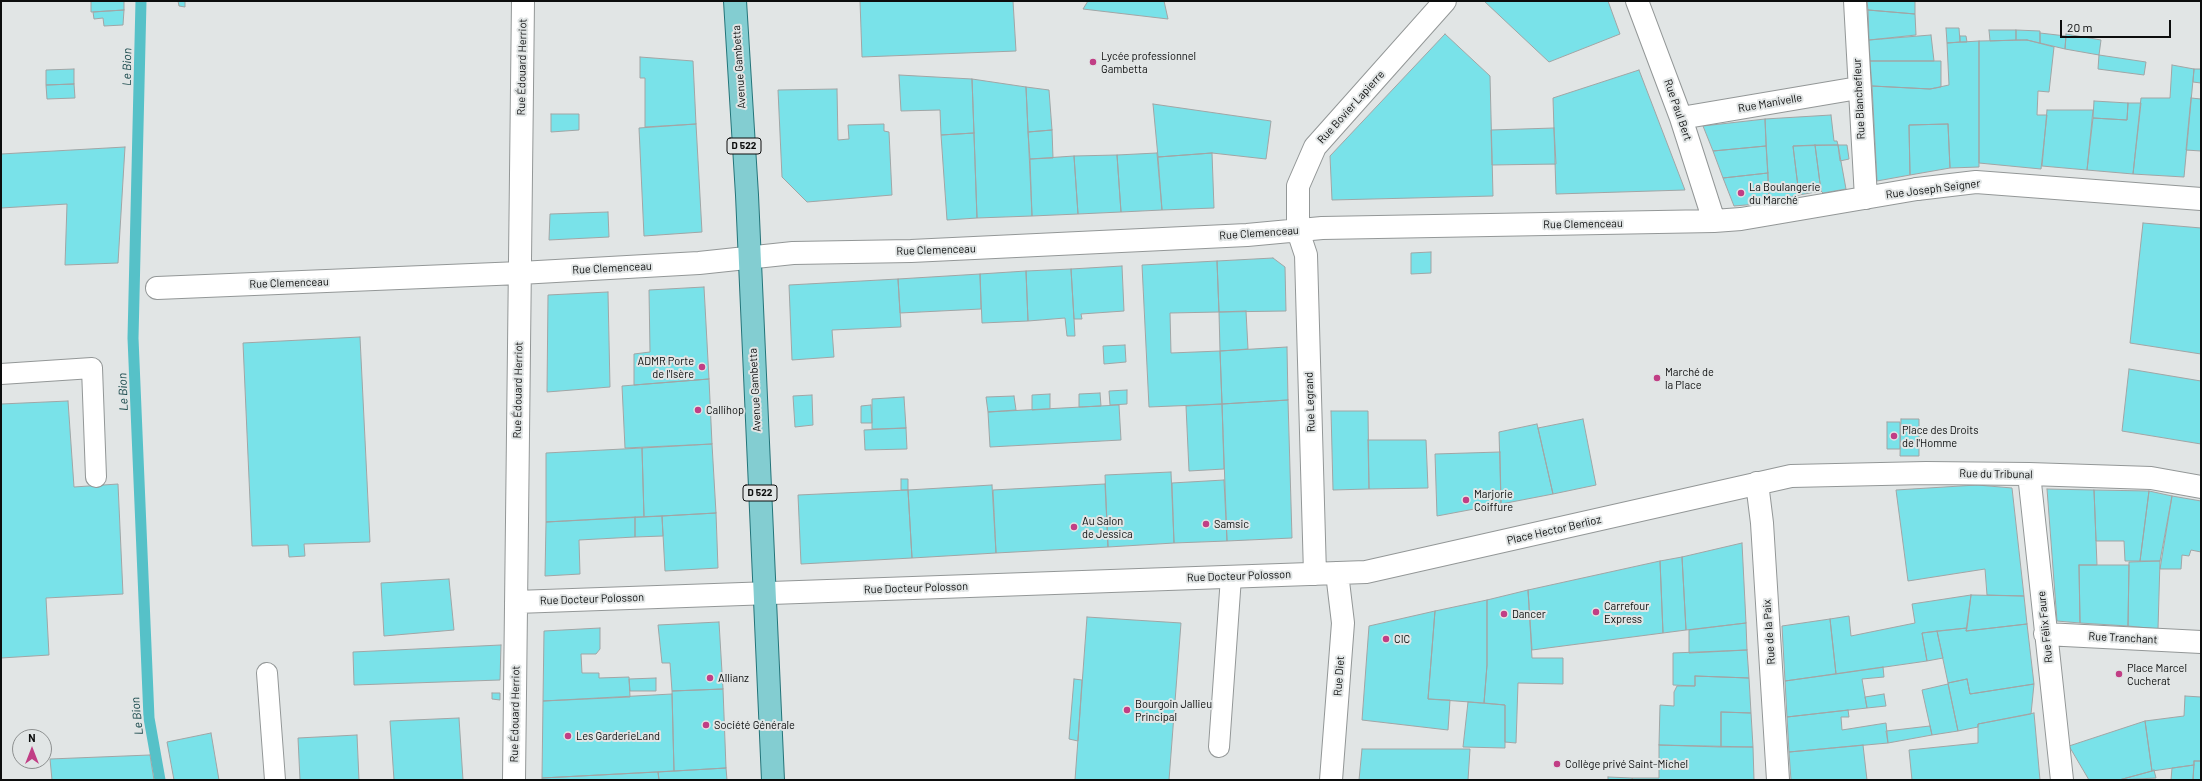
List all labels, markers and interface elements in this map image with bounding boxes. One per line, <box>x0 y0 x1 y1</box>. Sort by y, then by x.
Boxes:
scale bar <box>2062 12 2173 38</box>
street label: Rue Édouard Herriot <box>515 18 529 116</box>
text: 20 m <box>2067 20 2093 34</box>
street label: Avenue Gambetta <box>729 25 749 109</box>
water label: Le Bion <box>119 48 135 86</box>
place label: Lycée professionnel Gambetta <box>1101 49 1196 75</box>
marker: Lycée professionnel Gambetta <box>1088 57 1098 67</box>
street label: Rue Blanchefleur <box>1850 58 1868 140</box>
street label: Rue Bovier Lapierre <box>1315 68 1387 146</box>
street label: Rue Paul Bert <box>1661 77 1695 143</box>
street label: Rue Manivelle <box>1737 91 1803 115</box>
road number: D 522 <box>727 138 761 154</box>
street label: Rue Joseph Seigner <box>1885 177 1981 201</box>
place label: La Boulangerie du Marché <box>1749 180 1820 206</box>
marker: La Boulangerie du Marché <box>1736 188 1746 198</box>
street label: Rue Clemenceau <box>1543 217 1623 231</box>
street label: Rue Clemenceau <box>1219 224 1299 242</box>
street label: Rue Clemenceau <box>896 242 976 258</box>
street label: Rue Clemenceau <box>572 259 652 277</box>
street label: Rue Clemenceau <box>249 275 329 291</box>
street label: Rue Édouard Herriot <box>511 341 525 439</box>
street label: Avenue Gambetta <box>746 348 764 432</box>
place label: ADMR Porte de l'Isère <box>638 354 694 380</box>
marker: ADMR Porte de l'Isère <box>697 362 707 372</box>
place label: Marché de la Place <box>1665 365 1714 391</box>
street label: Rue Legrand <box>1302 372 1318 432</box>
water label: Le Bion <box>115 373 131 411</box>
marker: Marché de la Place <box>1652 373 1662 383</box>
place label: Callihop <box>706 403 744 417</box>
marker: Callihop <box>693 405 703 415</box>
place label: Place des Droits de l'Homme <box>1902 423 1979 449</box>
marker: Place des Droits de l'Homme <box>1889 431 1899 441</box>
street label: Rue du Tribunal <box>1959 467 2033 481</box>
road number: D 522 <box>743 485 777 501</box>
place label: Marjorie Coiffure <box>1474 487 1513 513</box>
marker: Marjorie Coiffure <box>1461 495 1471 505</box>
street label: Place Hector Berlioz <box>1506 513 1602 547</box>
place label: Au Salon de Jessica <box>1082 514 1133 540</box>
place label: Samsic <box>1214 517 1249 531</box>
marker: Samsic <box>1201 519 1211 529</box>
marker: Au Salon de Jessica <box>1069 522 1079 532</box>
street label: Rue Docteur Polosson <box>1187 568 1291 584</box>
street label: Rue Docteur Polosson <box>864 580 968 596</box>
street label: Rue Félix Faure <box>2035 590 2055 664</box>
street label: Rue Docteur Polosson <box>540 591 644 607</box>
place label: Carrefour Express <box>1604 599 1649 625</box>
street label: Rue de la Paix <box>1760 599 1778 665</box>
place label: Dancer <box>1512 607 1546 621</box>
marker: Carrefour Express <box>1591 607 1601 617</box>
marker: Dancer <box>1499 609 1509 619</box>
street label: Rue Tranchant <box>2088 630 2158 646</box>
place label: CIC <box>1394 632 1410 646</box>
marker: CIC <box>1381 634 1391 644</box>
street label: Rue Diet <box>1331 656 1347 696</box>
place label: Place Marcel Cucherat <box>2127 661 2187 687</box>
street label: Rue Édouard Herriot <box>508 665 522 763</box>
marker: Place Marcel Cucherat <box>2114 669 2124 679</box>
place label: Allianz <box>718 671 749 685</box>
marker: Allianz <box>705 673 715 683</box>
water label: Le Bion <box>128 696 146 736</box>
place label: Bourgoin Jallieu Principal <box>1135 697 1212 723</box>
marker: Bourgoin Jallieu Principal <box>1122 705 1132 715</box>
place label: Société Générale <box>714 718 795 732</box>
marker: Société Générale <box>701 720 711 730</box>
north arrow <box>12 729 52 769</box>
place label: Les GarderieLand <box>576 729 660 743</box>
text: N <box>28 731 36 744</box>
marker: Les GarderieLand <box>563 731 573 741</box>
place label: Collège privé Saint-Michel <box>1565 757 1688 771</box>
marker: Collège privé Saint-Michel <box>1552 759 1562 769</box>

